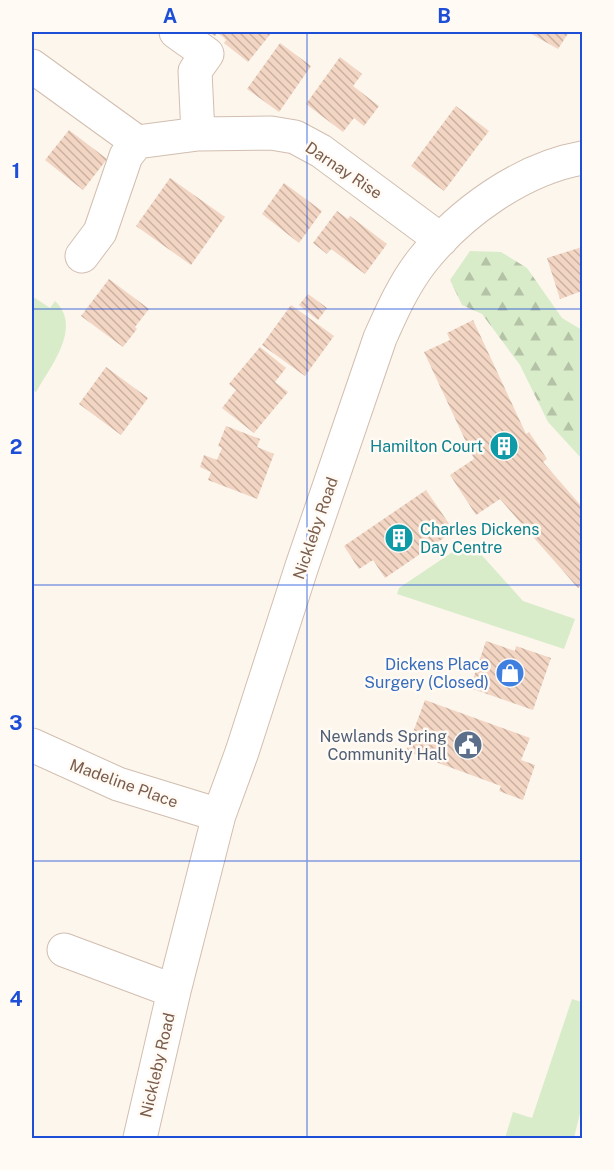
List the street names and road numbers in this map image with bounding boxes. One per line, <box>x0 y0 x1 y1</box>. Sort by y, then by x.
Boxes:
street label: Darnay Rise <box>302 138 386 203</box>
street label: Nickleby Road <box>289 475 342 582</box>
street label: Madeline Place <box>67 755 181 812</box>
street label: Nickleby Road <box>136 1011 179 1119</box>

